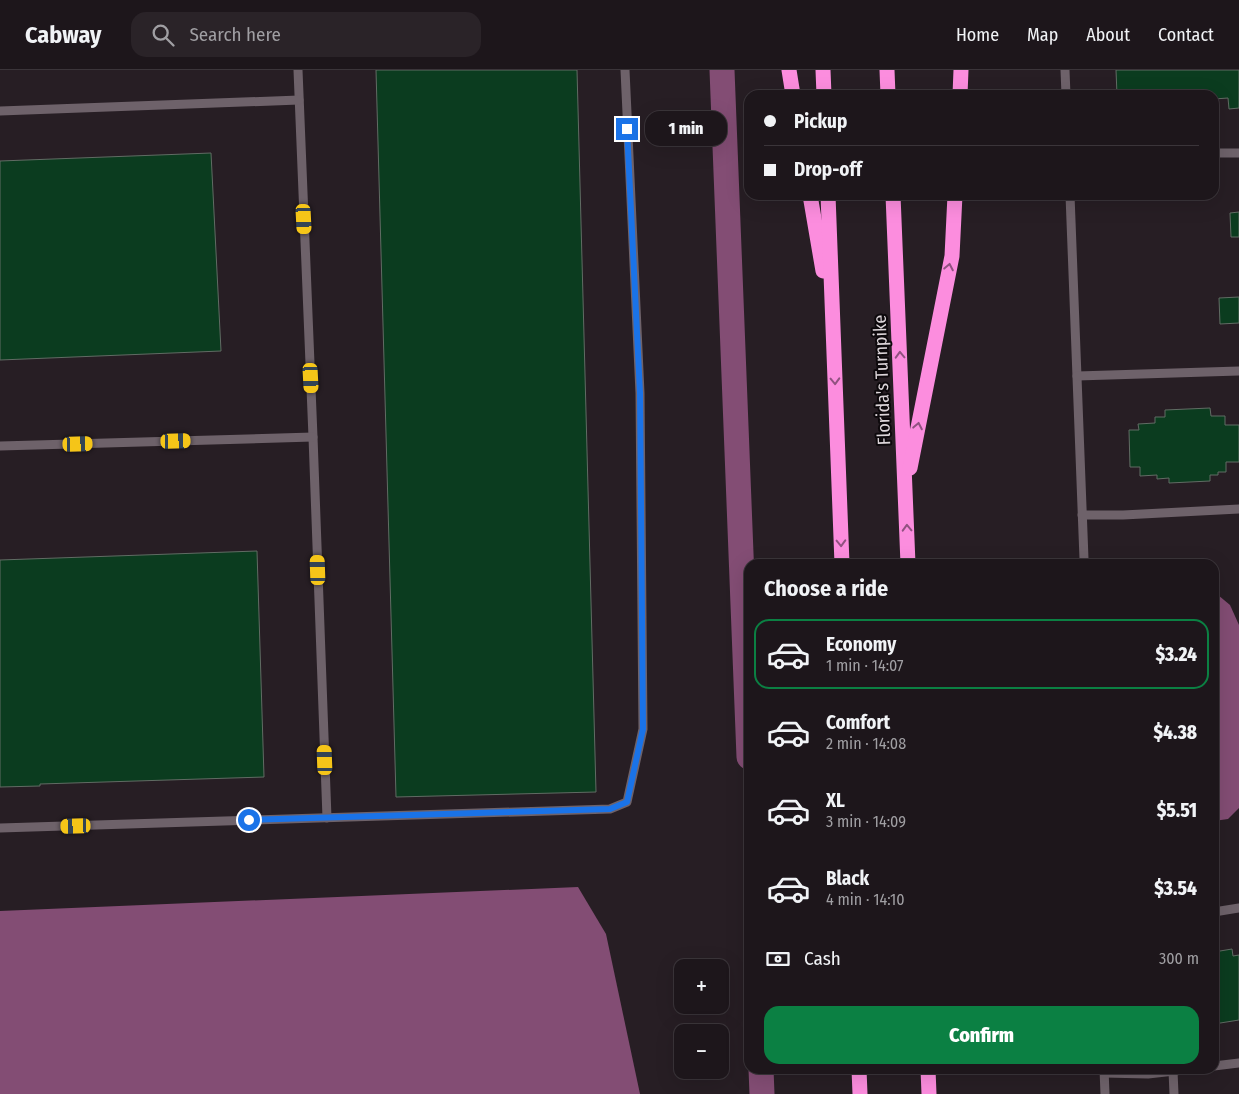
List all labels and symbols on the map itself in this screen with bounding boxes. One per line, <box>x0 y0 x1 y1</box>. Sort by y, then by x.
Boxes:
callout: 1 min <box>644 112 727 146</box>
route end <box>616 118 638 140</box>
car <box>295 204 312 234</box>
one-way arrow <box>944 262 954 271</box>
street label: Florida's Turnpike <box>869 314 895 446</box>
one-way arrow <box>894 351 905 359</box>
car <box>302 363 319 393</box>
one-way arrow <box>829 377 840 385</box>
one-way arrow <box>913 422 923 431</box>
car <box>160 433 191 449</box>
car <box>62 436 93 452</box>
one-way arrow <box>902 523 912 531</box>
one-way arrow <box>836 539 847 547</box>
car <box>309 555 326 585</box>
car <box>316 745 333 775</box>
route start <box>238 809 260 831</box>
car <box>60 818 91 834</box>

